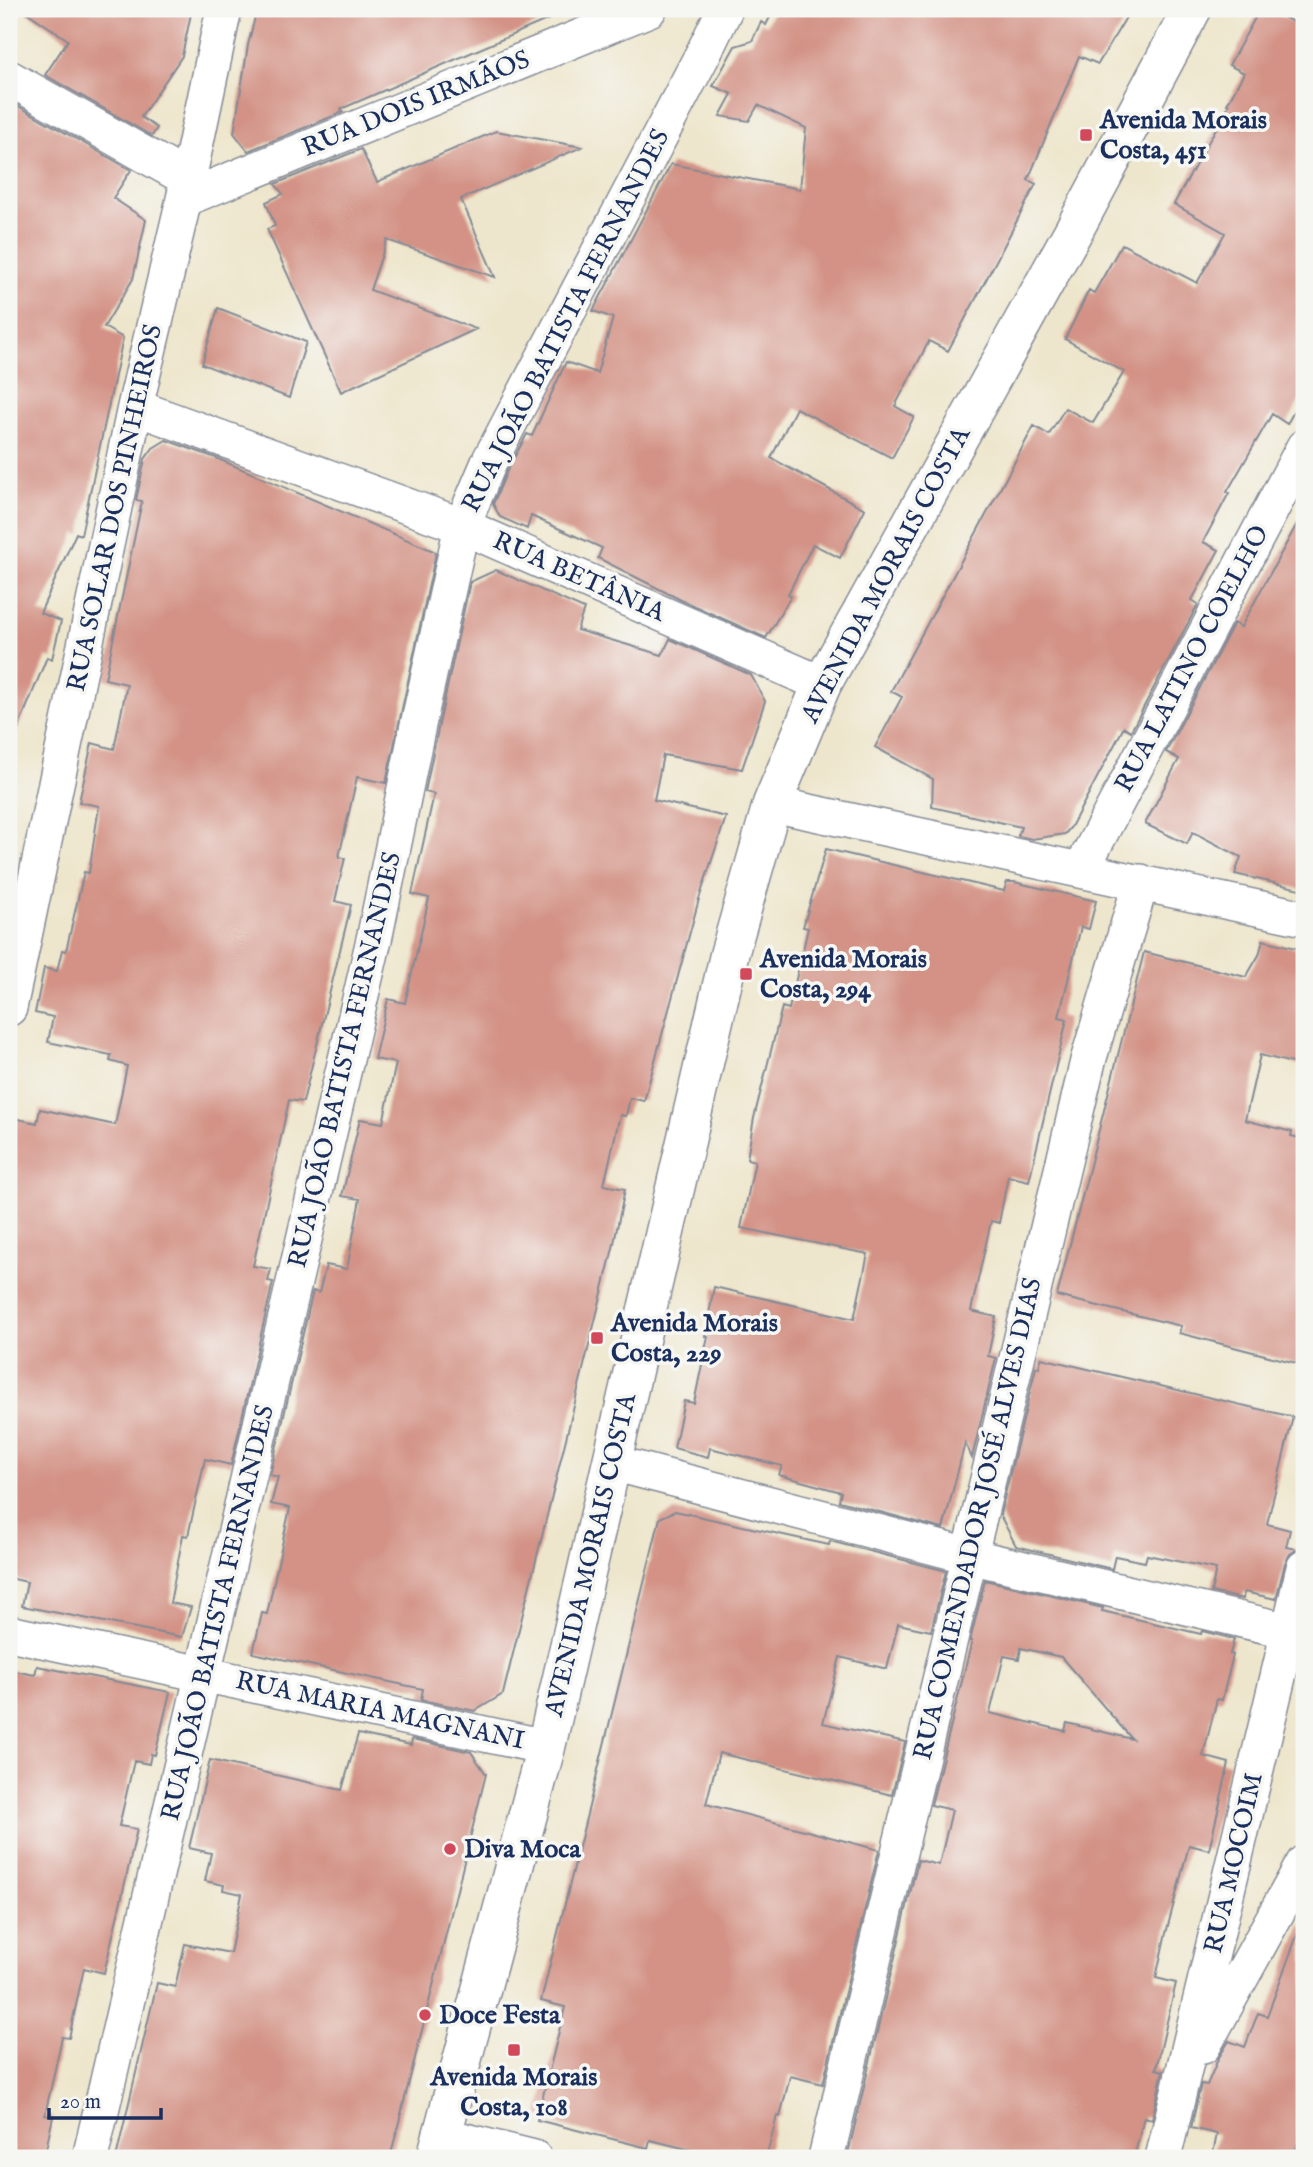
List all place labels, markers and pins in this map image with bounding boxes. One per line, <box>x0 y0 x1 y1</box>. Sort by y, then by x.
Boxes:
place label: Avenida Morais Costa, 451 <box>1099 104 1267 167</box>
marker: Avenida Morais Costa, 451 <box>1078 127 1094 143</box>
place label: Avenida Morais Costa, 294 <box>759 943 927 1006</box>
marker: Avenida Morais Costa, 294 <box>738 966 754 982</box>
place label: Avenida Morais Costa, 229 <box>610 1307 778 1370</box>
marker: Avenida Morais Costa, 229 <box>589 1330 605 1346</box>
place label: Diva Moca <box>464 1833 581 1866</box>
marker: Diva Moca <box>442 1841 458 1857</box>
place label: Doce Festa <box>439 1999 561 2032</box>
marker: Doce Festa <box>417 2007 433 2023</box>
marker: Avenida Morais Costa, 108 <box>506 2042 522 2058</box>
place label: Avenida Morais Costa, 108 <box>430 2061 597 2124</box>

